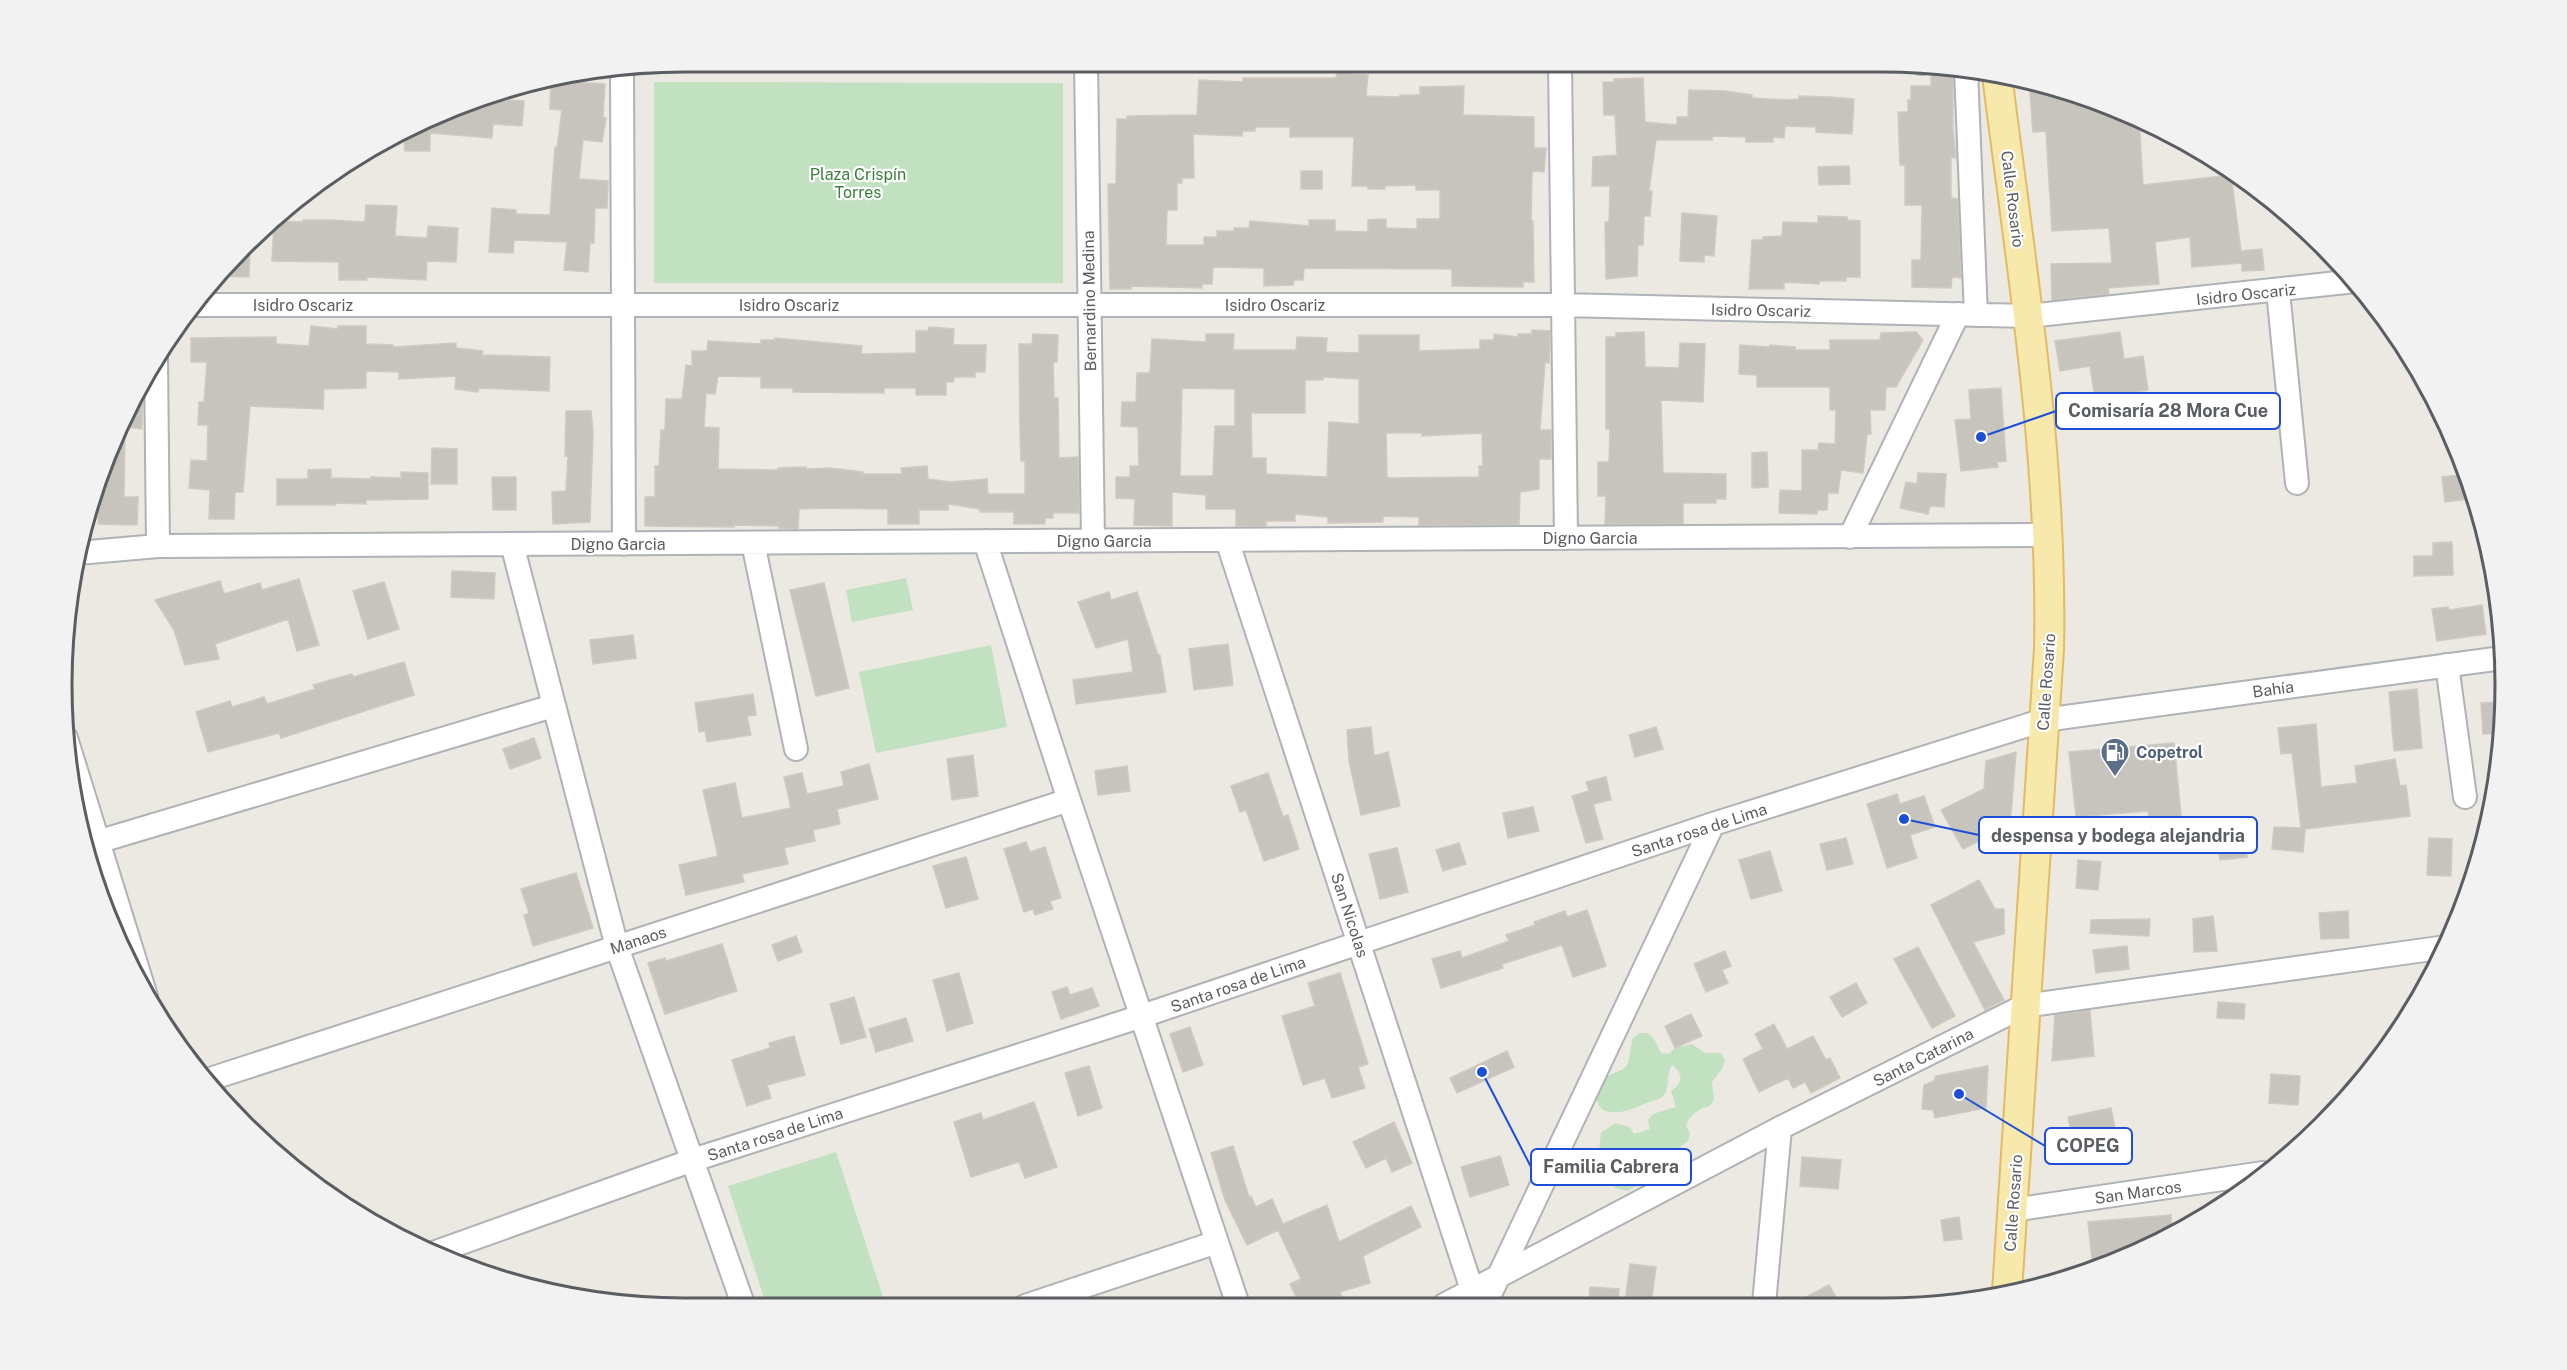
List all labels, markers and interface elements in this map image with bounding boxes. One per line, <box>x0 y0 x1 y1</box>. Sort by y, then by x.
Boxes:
street label: Calle Rosario <box>1997 150 2028 249</box>
park label: Plaza Crispín Torres <box>810 165 906 202</box>
street label: Bernardino Medina <box>1079 230 1100 372</box>
street label: Isidro Oscariz <box>2195 280 2297 309</box>
street label: Isidro Oscariz <box>253 296 353 315</box>
street label: Isidro Oscariz <box>739 296 839 315</box>
street label: Isidro Oscariz <box>1225 296 1325 315</box>
street label: Isidro Oscariz <box>1711 300 1812 321</box>
callout: Comisaría 28 Mora Cue <box>2056 393 2280 429</box>
text: Comisaría 28 Mora Cue <box>2068 400 2268 421</box>
street label: Digno Garcia <box>1542 529 1638 548</box>
street label: Digno Garcia <box>1056 532 1152 551</box>
street label: Digno Garcia <box>570 535 666 554</box>
street label: Calle Rosario <box>2034 633 2059 731</box>
street label: Bahía <box>2251 677 2295 702</box>
fuel station icon: Copetrol <box>2099 736 2131 778</box>
place label: Copetrol <box>2136 743 2203 762</box>
street label: Santa rosa de Lima <box>1629 800 1769 861</box>
callout: despensa y bodega alejandria <box>1979 817 2257 853</box>
text: despensa y bodega alejandria <box>1991 825 2245 846</box>
street label: San Nicolas <box>1327 870 1372 960</box>
street label: Manaos <box>608 922 669 958</box>
street label: Santa rosa de Lima <box>1168 952 1308 1016</box>
street label: Santa Catarina <box>1870 1024 1977 1091</box>
street label: Santa rosa de Lima <box>705 1104 845 1165</box>
callout: COPEG <box>2045 1128 2132 1164</box>
text: COPEG <box>2056 1135 2120 1156</box>
callout: Familia Cabrera <box>1531 1149 1691 1185</box>
street label: Calle Rosario <box>2001 1154 2026 1252</box>
text: Familia Cabrera <box>1543 1156 1679 1177</box>
street label: San Marcos <box>2093 1177 2183 1208</box>

